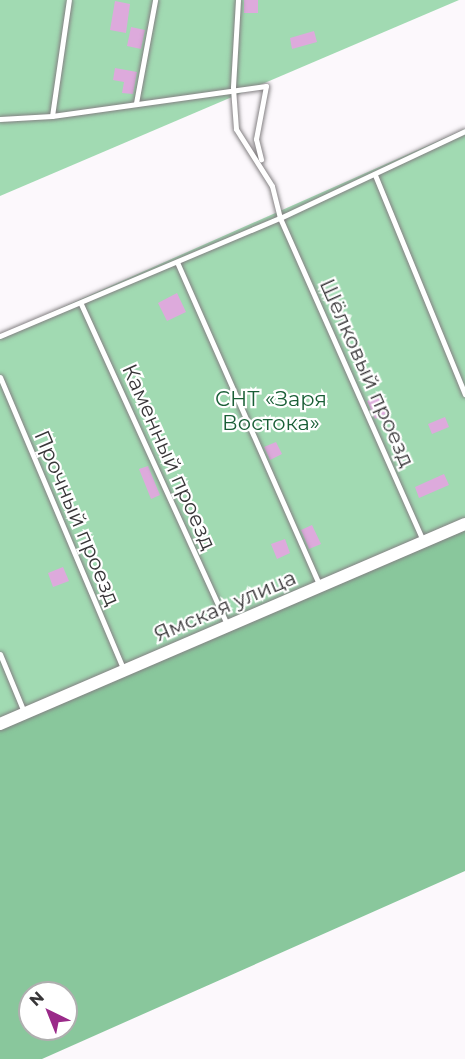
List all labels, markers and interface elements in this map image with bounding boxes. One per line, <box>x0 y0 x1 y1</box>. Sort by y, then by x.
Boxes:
street label: Шёлковый проезд <box>314 275 420 471</box>
street label: Каменный проезд <box>117 360 221 554</box>
park label: СНТ «Заря Востока» <box>215 386 327 436</box>
street label: Прочный проезд <box>29 427 125 609</box>
street label: Ямская улица <box>150 565 300 647</box>
north arrow <box>18 981 78 1041</box>
text: N <box>26 988 48 1010</box>

